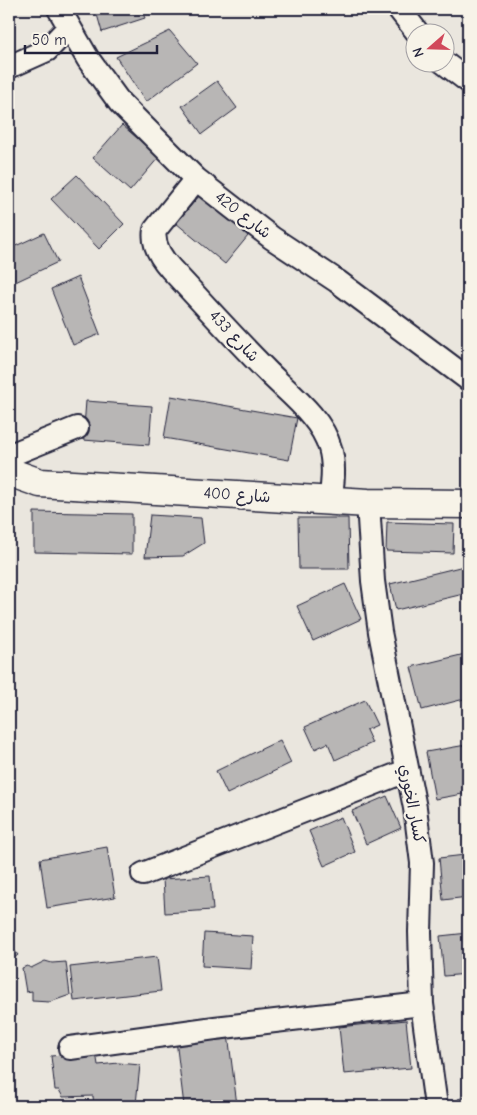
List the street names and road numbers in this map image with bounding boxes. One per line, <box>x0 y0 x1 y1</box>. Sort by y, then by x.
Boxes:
street label: شارع 420 <box>210 188 274 244</box>
street label: شارع 433 <box>204 306 262 367</box>
street label: شارع 400 <box>203 484 271 508</box>
street label: كسار الخوري <box>394 763 429 846</box>

